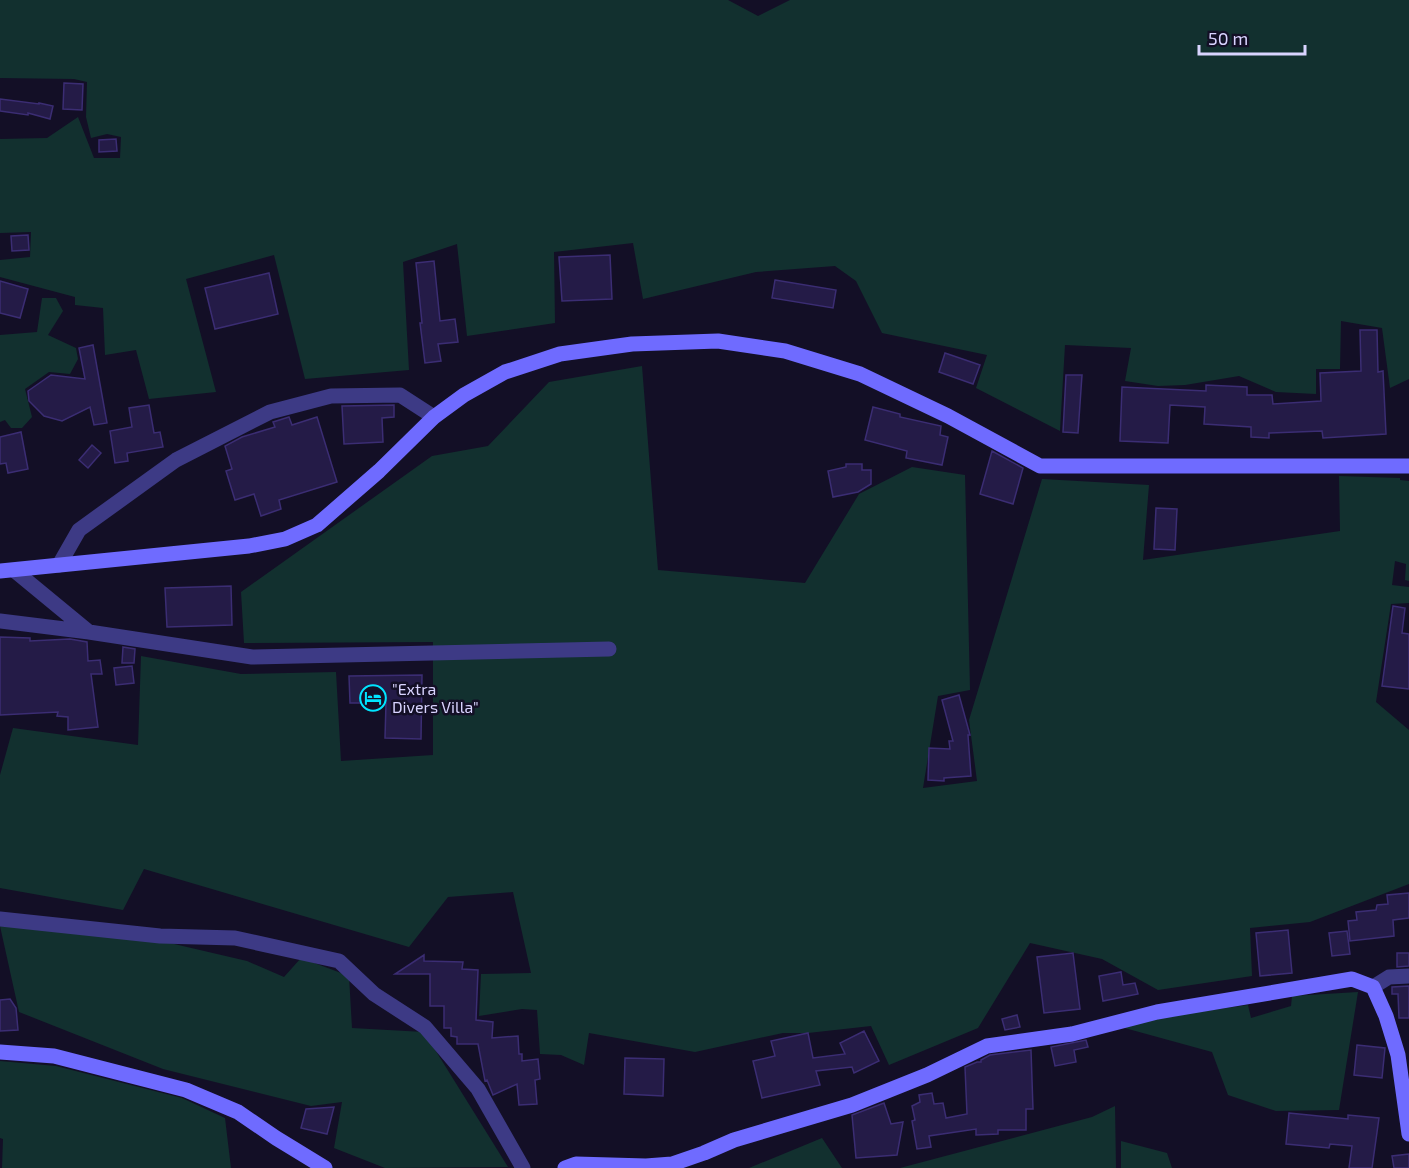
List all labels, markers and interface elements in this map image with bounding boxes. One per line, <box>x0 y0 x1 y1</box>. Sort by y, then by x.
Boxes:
scale bar <box>1199 18 1306 56</box>
text: 50 m <box>1208 27 1248 49</box>
place label: "Extra Divers Villa" <box>392 679 479 716</box>
hotel icon: "Extra Divers Villa" <box>358 683 388 713</box>

